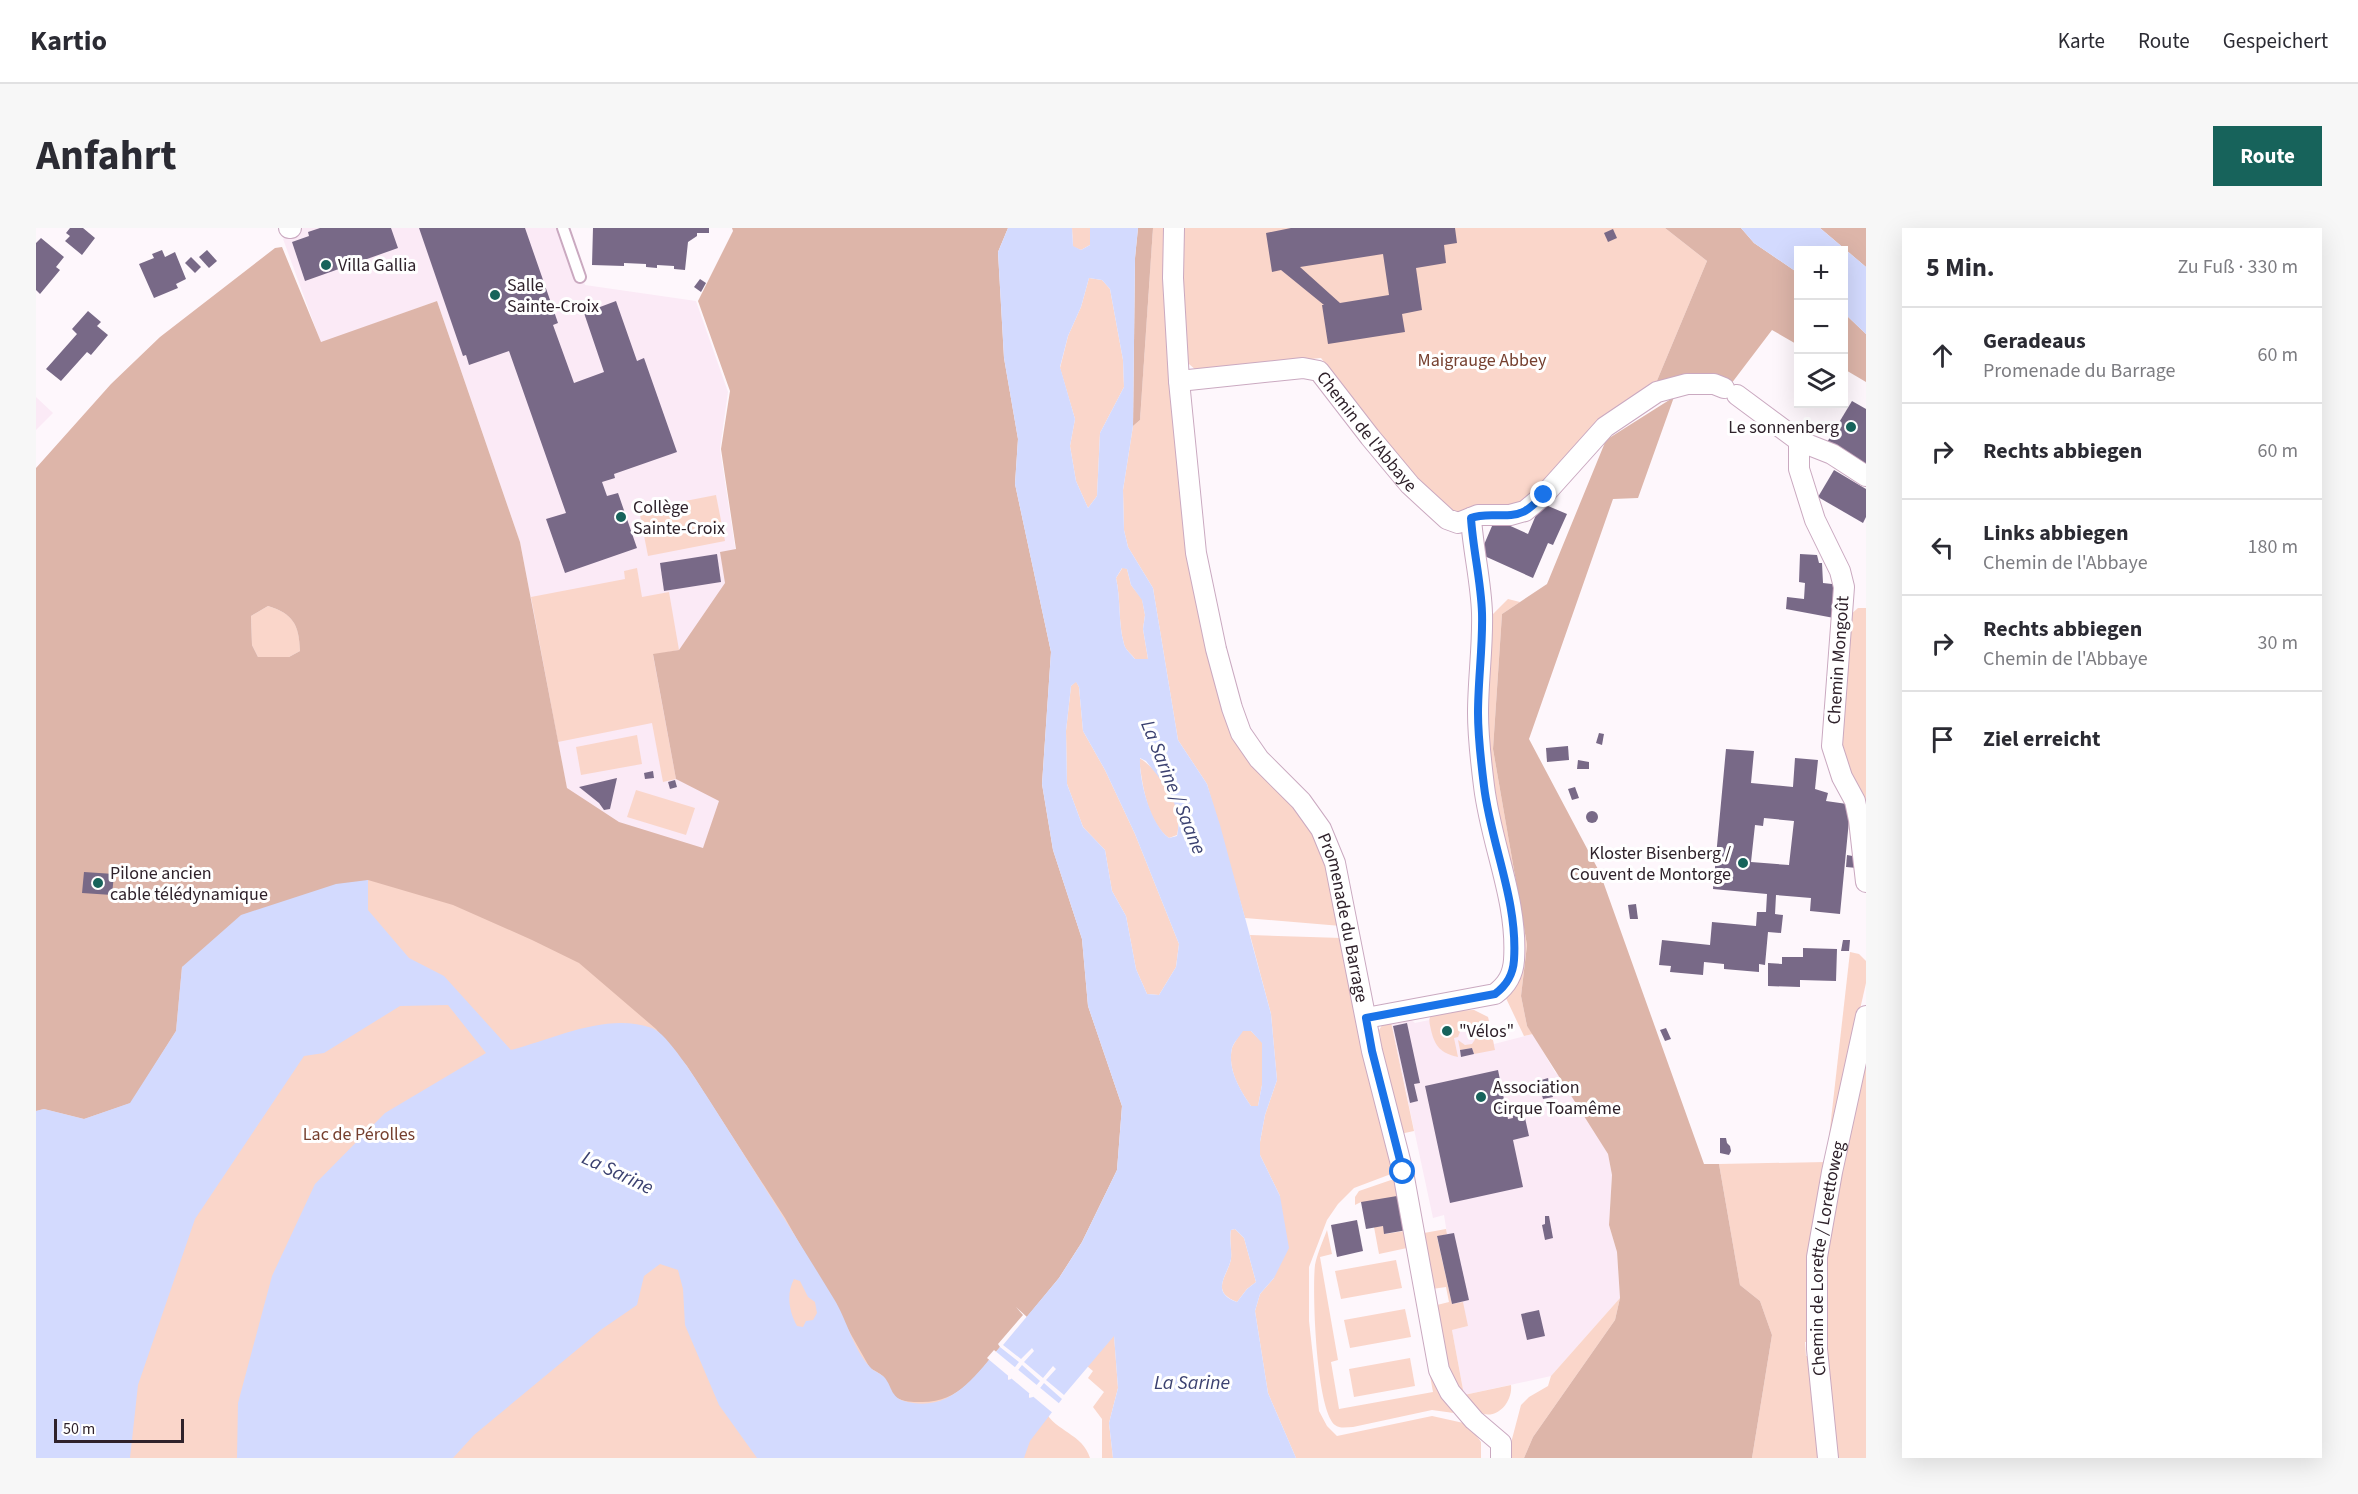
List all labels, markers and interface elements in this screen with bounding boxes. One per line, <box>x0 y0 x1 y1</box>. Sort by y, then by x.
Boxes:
text: Kartio <box>30 21 107 61</box>
text: Karte <box>2058 26 2105 56</box>
text: Route <box>2138 26 2190 56</box>
text: Gespeichert <box>2223 26 2328 56</box>
text: Anfahrt <box>36 126 177 186</box>
button: Route <box>2213 126 2322 186</box>
map controls <box>1794 246 1848 408</box>
button: + <box>1794 246 1848 300</box>
text: 5 Min. <box>1926 249 1995 286</box>
place label: Villa Gallia <box>338 253 416 278</box>
text: Zu Fuß · 330 m <box>2177 253 2298 281</box>
marker: Villa Gallia <box>319 258 333 272</box>
place label: Salle Sainte-Croix <box>507 273 599 319</box>
marker: Salle Sainte-Croix <box>488 288 502 302</box>
button: − <box>1794 300 1848 354</box>
text: Geradeaus <box>1983 325 2086 357</box>
icon: ahead <box>1926 339 1959 372</box>
text: 60 m <box>2258 341 2298 369</box>
park label: Maigrauge Abbey <box>1418 348 1547 373</box>
button: layers <box>1794 354 1848 408</box>
text: Promenade du Barrage <box>1983 357 2175 385</box>
street label: Chemin de l'Abbaye <box>1310 366 1422 498</box>
place label: Le sonnenberg <box>1728 415 1839 440</box>
marker: Le sonnenberg <box>1844 420 1858 434</box>
icon: right <box>1926 435 1959 468</box>
text: Rechts abbiegen <box>1983 435 2142 467</box>
text: 60 m <box>2258 437 2298 465</box>
route end <box>1530 481 1556 507</box>
place label: Collège Sainte-Croix <box>633 495 725 541</box>
marker: Collège Sainte-Croix <box>614 510 628 524</box>
text: Links abbiegen <box>1983 517 2129 549</box>
icon: left <box>1926 531 1959 564</box>
text: 180 m <box>2248 533 2298 561</box>
text: Chemin de l'Abbaye <box>1983 549 2148 577</box>
street label: Chemin Mongoût <box>1822 595 1855 725</box>
text: Rechts abbiegen <box>1983 613 2142 645</box>
icon: right <box>1926 627 1959 660</box>
text: 30 m <box>2258 629 2298 657</box>
text: Chemin de l'Abbaye <box>1983 645 2148 673</box>
water label: La Sarine / Saane <box>1133 716 1213 859</box>
icon: arrive <box>1926 723 1959 756</box>
text: Ziel erreicht <box>1983 723 2101 755</box>
street label: Promenade du Barrage <box>1311 829 1374 1005</box>
place label: Kloster Bisenberg / Couvent de Montorge <box>1570 841 1732 887</box>
marker: Kloster Bisenberg / Couvent de Montorge <box>1736 856 1750 870</box>
place label: Pilone ancien cable télédynamique <box>110 861 268 907</box>
marker: Pilone ancien cable télédynamique <box>91 876 105 890</box>
place label: "Vélos" <box>1459 1019 1514 1044</box>
marker: "Vélos" <box>1440 1024 1454 1038</box>
place label: Association Cirque Toamême <box>1493 1075 1621 1121</box>
marker: Association Cirque Toamême <box>1474 1090 1488 1104</box>
park label: Lac de Pérolles <box>303 1122 415 1147</box>
street label: Chemin de Lorette / Lorettoweg <box>1805 1139 1851 1377</box>
water label: La Sarine <box>577 1144 658 1202</box>
route start <box>1389 1158 1415 1184</box>
water label: La Sarine <box>1154 1369 1230 1397</box>
scale bar <box>54 1416 184 1444</box>
text: 50 m <box>63 1418 95 1440</box>

